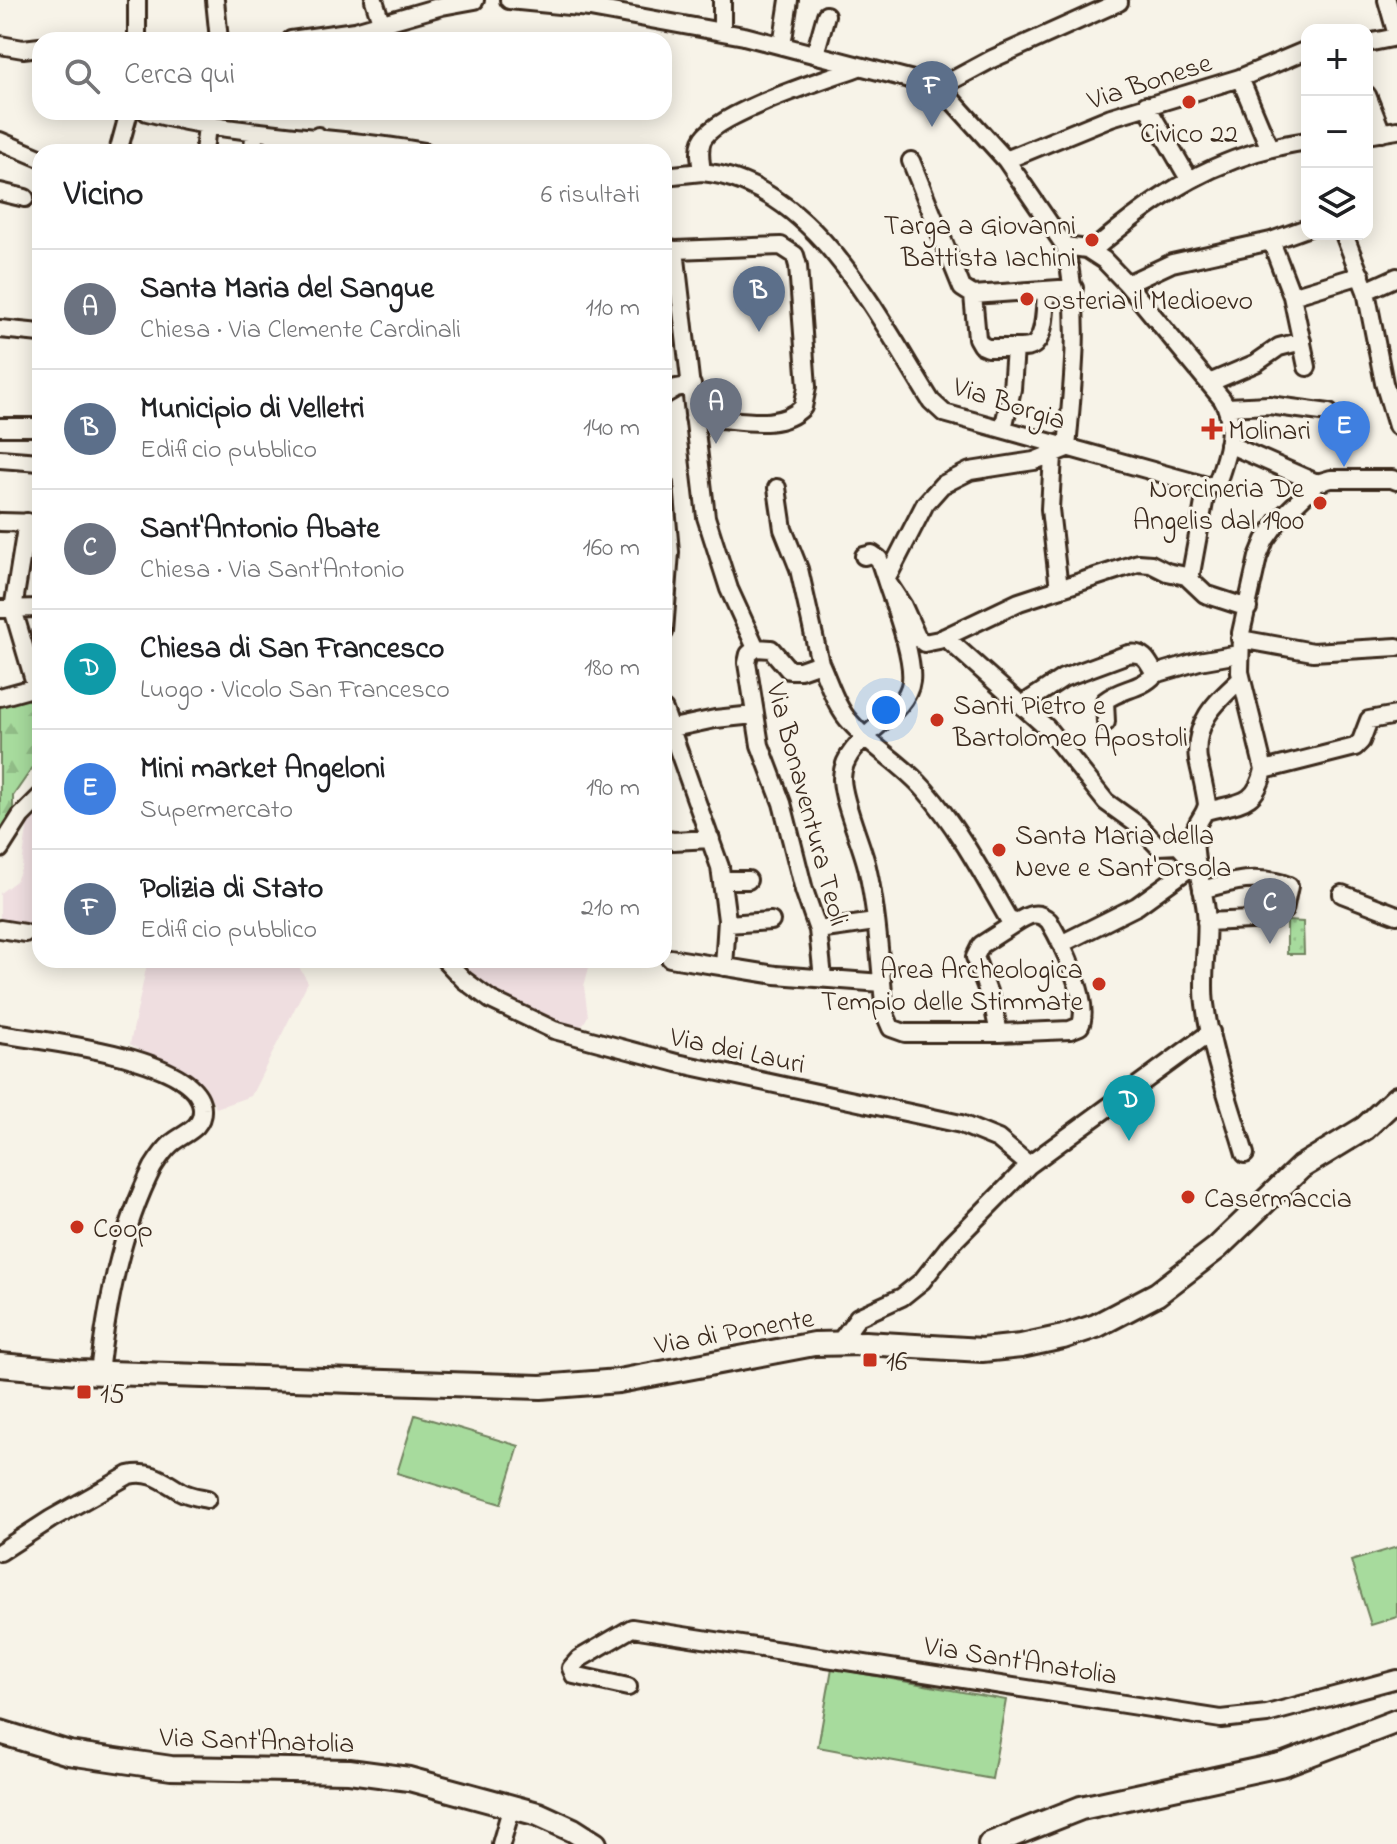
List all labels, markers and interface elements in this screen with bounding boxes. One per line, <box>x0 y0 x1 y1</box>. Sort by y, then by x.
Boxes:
map controls <box>1301 24 1373 240</box>
button: + <box>1301 24 1373 96</box>
search box <box>32 32 672 120</box>
street label: Via Bonese <box>1082 44 1218 123</box>
icon: search <box>60 54 104 98</box>
text: Cerca qui <box>124 54 235 98</box>
pin: F <box>906 61 958 127</box>
marker: Civico 22 <box>1180 93 1198 111</box>
button: − <box>1301 96 1373 168</box>
place label: Civico 22 <box>1140 115 1238 156</box>
button: layers <box>1301 168 1373 240</box>
text: Vicino <box>64 171 143 221</box>
text: 6 risultati <box>541 177 640 215</box>
place label: Targa a Giovanni Battista Iachini <box>884 207 1076 280</box>
marker: Targa a Giovanni Battista Iachini <box>1083 231 1101 249</box>
pin: B <box>733 266 785 332</box>
text: Santa Maria del Sangue <box>140 268 434 312</box>
place label: Osteria il Medioevo <box>1043 282 1253 323</box>
text: A <box>82 290 98 328</box>
text: 110 m <box>586 290 640 328</box>
marker: Osteria il Medioevo <box>1018 290 1036 308</box>
text: Chiesa · Via Clemente Cardinali <box>140 312 461 350</box>
street label: Via Borgia <box>946 368 1071 443</box>
pin: A <box>690 378 742 444</box>
text: Municipio di Velletri <box>140 388 365 432</box>
pin: E <box>1318 401 1370 467</box>
text: B <box>81 410 99 448</box>
text: 140 m <box>583 410 640 448</box>
place label: Molinari <box>1228 412 1311 453</box>
marker: Molinari <box>1203 420 1221 438</box>
text: Edificio pubblico <box>140 432 317 470</box>
place label: Norcineria De Angelis dal 1900 <box>1133 470 1304 543</box>
marker: Norcineria De Angelis dal 1900 <box>1311 494 1329 512</box>
text: Sant'Antonio Abate <box>140 508 380 552</box>
text: C <box>83 530 97 568</box>
text: 160 m <box>582 530 640 568</box>
text: Chiesa · Via Sant'Antonio <box>140 552 405 590</box>
text: Chiesa di San Francesco <box>140 628 444 672</box>
text: D <box>80 650 100 688</box>
text: 180 m <box>584 650 640 688</box>
text: Luogo · Vicolo San Francesco <box>140 672 450 710</box>
street label: Via Bonaventura Teoli <box>753 678 858 931</box>
place label: Santi Pietro e Bartolomeo Apostoli <box>952 687 1188 760</box>
your location <box>866 690 906 730</box>
marker: Santi Pietro e Bartolomeo Apostoli <box>928 711 946 729</box>
text: Mini market Angeloni <box>140 748 385 792</box>
text: E <box>82 770 98 808</box>
text: 190 m <box>586 770 640 808</box>
text: Supermercato <box>140 792 293 830</box>
place label: Santa Maria della Neve e Sant'Orsola <box>1015 817 1231 890</box>
marker: Santa Maria della Neve e Sant'Orsola <box>990 841 1008 859</box>
text: Polizia di Stato <box>140 868 323 912</box>
pin: C <box>1244 878 1296 944</box>
text: F <box>82 890 98 928</box>
text: 210 m <box>581 890 640 928</box>
text: Edificio pubblico <box>140 912 317 950</box>
place label: Area Archeologica Tempio delle Stimmate <box>821 951 1083 1024</box>
marker: Area Archeologica Tempio delle Stimmate <box>1090 975 1108 993</box>
street label: Via dei Lauri <box>665 1018 809 1087</box>
pin: D <box>1103 1075 1155 1141</box>
place label: Casermaccia <box>1204 1180 1352 1221</box>
marker: Casermaccia <box>1179 1188 1197 1206</box>
place label: Coop <box>93 1210 153 1251</box>
marker: Coop <box>68 1218 86 1236</box>
street label: Via di Ponente <box>651 1299 818 1368</box>
place label: 16 <box>886 1343 907 1384</box>
marker: 16 <box>861 1351 879 1369</box>
place label: 15 <box>100 1375 125 1416</box>
marker: 15 <box>75 1383 93 1401</box>
street label: Via Sant'Anatolia <box>920 1627 1120 1698</box>
street label: Via Sant'Anatolia <box>158 1719 355 1766</box>

